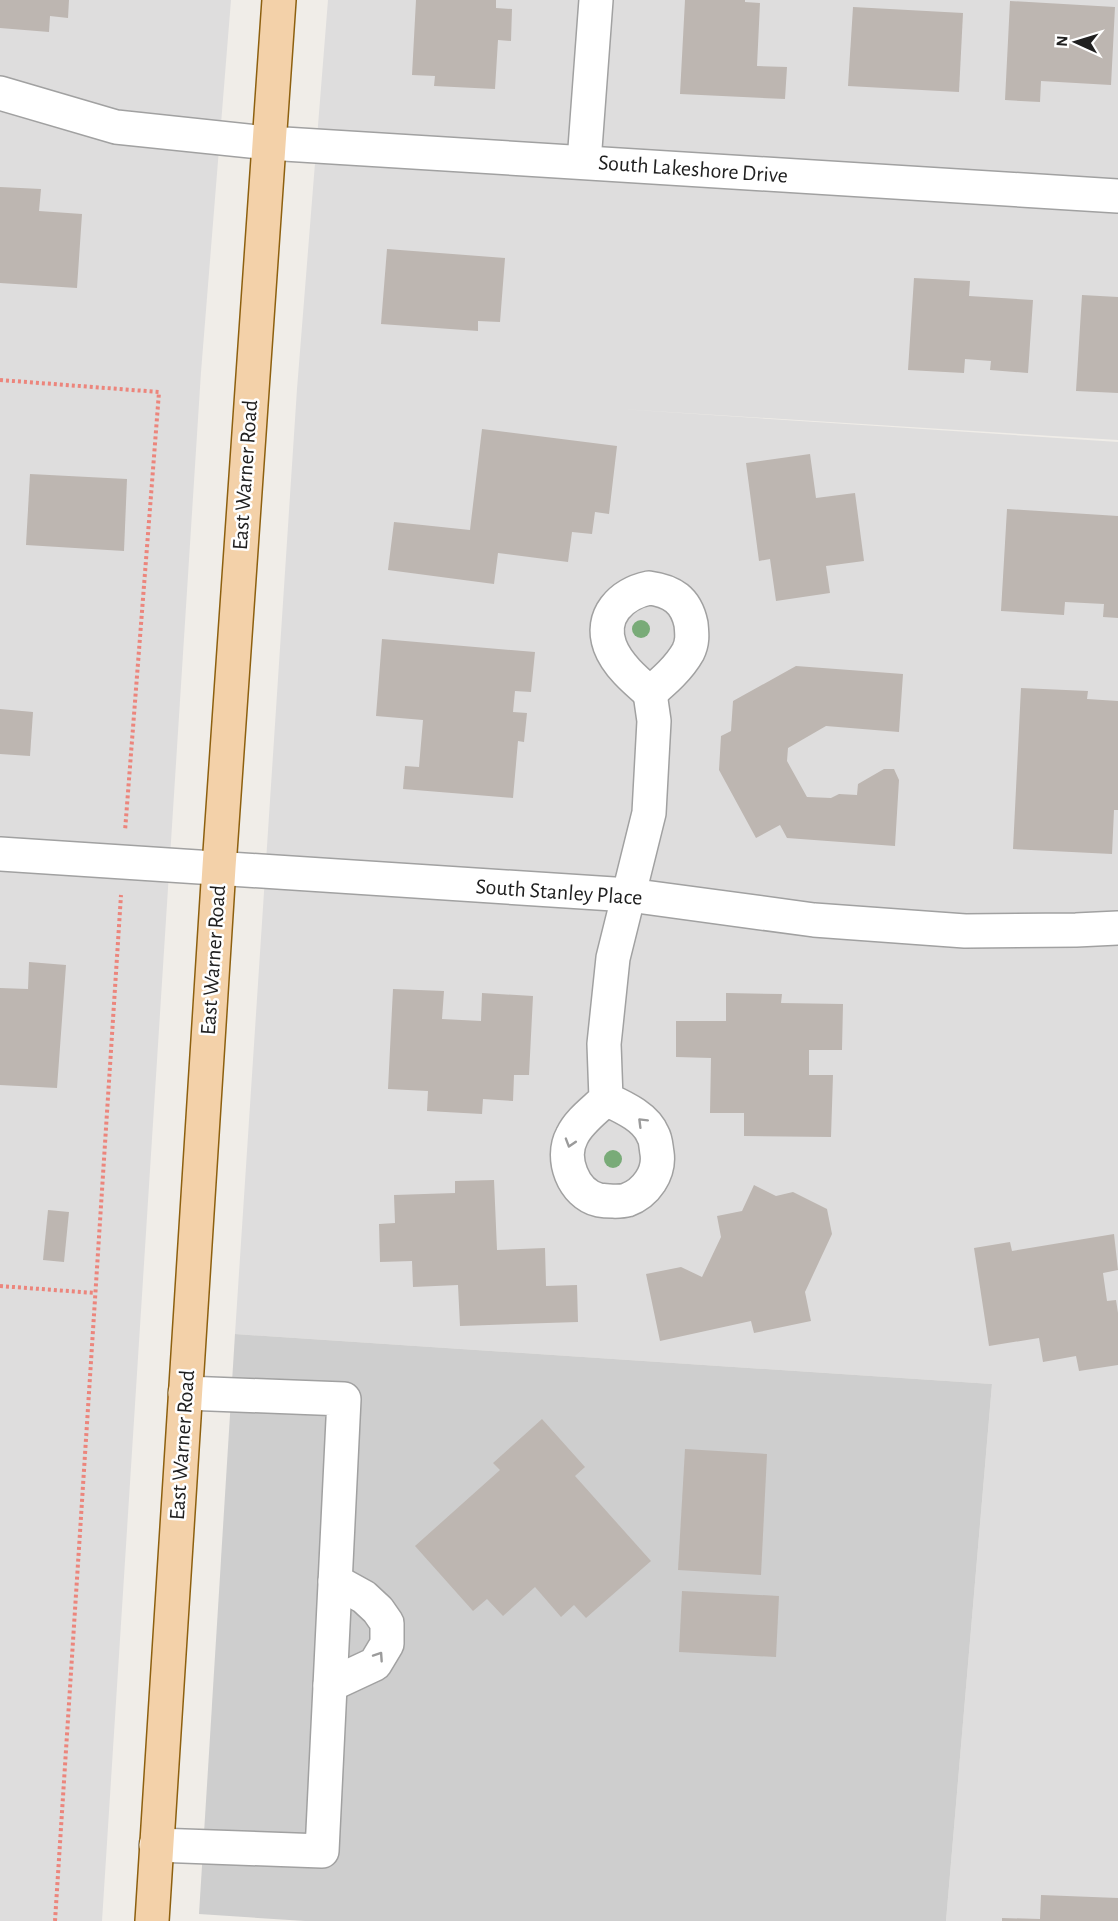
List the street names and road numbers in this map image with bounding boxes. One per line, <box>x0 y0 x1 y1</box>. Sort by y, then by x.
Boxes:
street label: South Lakeshore Drive <box>597 151 789 187</box>
street label: East Warner Road <box>229 399 261 551</box>
street label: South Stanley Place <box>475 875 643 909</box>
street label: East Warner Road <box>197 884 229 1036</box>
street label: East Warner Road <box>166 1369 198 1521</box>

